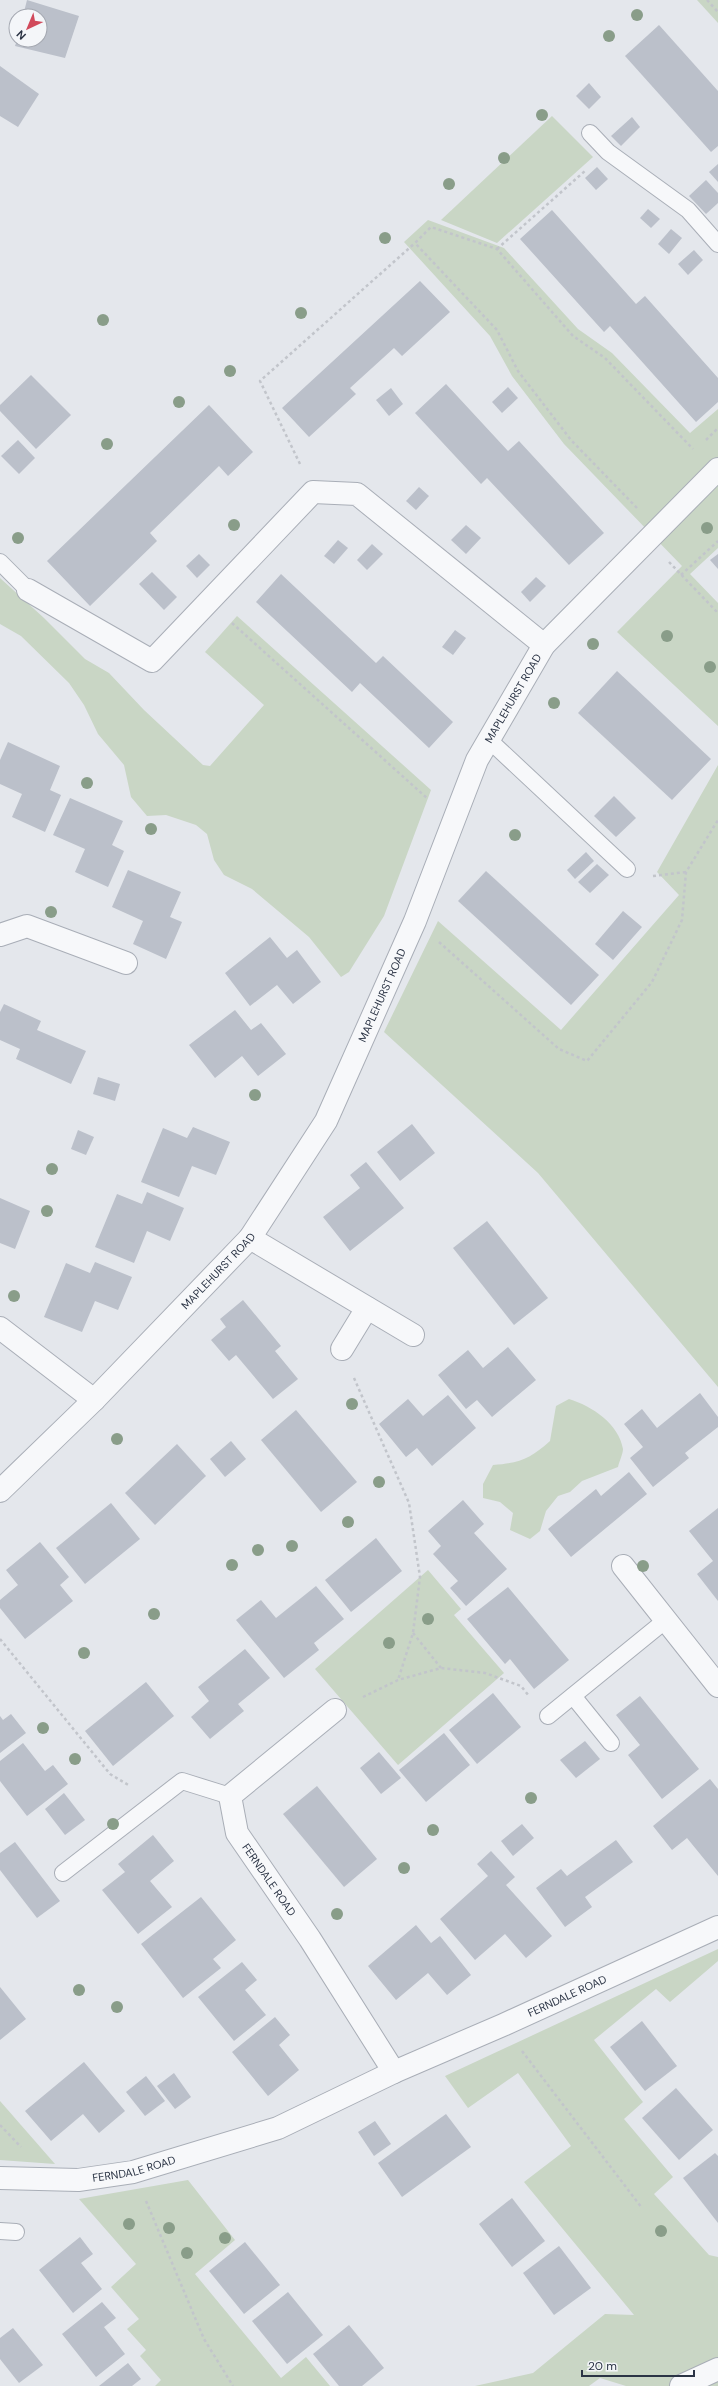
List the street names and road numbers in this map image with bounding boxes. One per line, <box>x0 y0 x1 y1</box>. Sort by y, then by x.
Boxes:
street label: MAPLEHURST ROAD <box>481 651 545 746</box>
street label: MAPLEHURST ROAD <box>355 946 409 1044</box>
street label: MAPLEHURST ROAD <box>178 1230 259 1312</box>
street label: FERNDALE ROAD <box>239 1841 299 1919</box>
street label: FERNDALE ROAD <box>525 1972 609 2020</box>
street label: FERNDALE ROAD <box>91 2152 177 2185</box>

